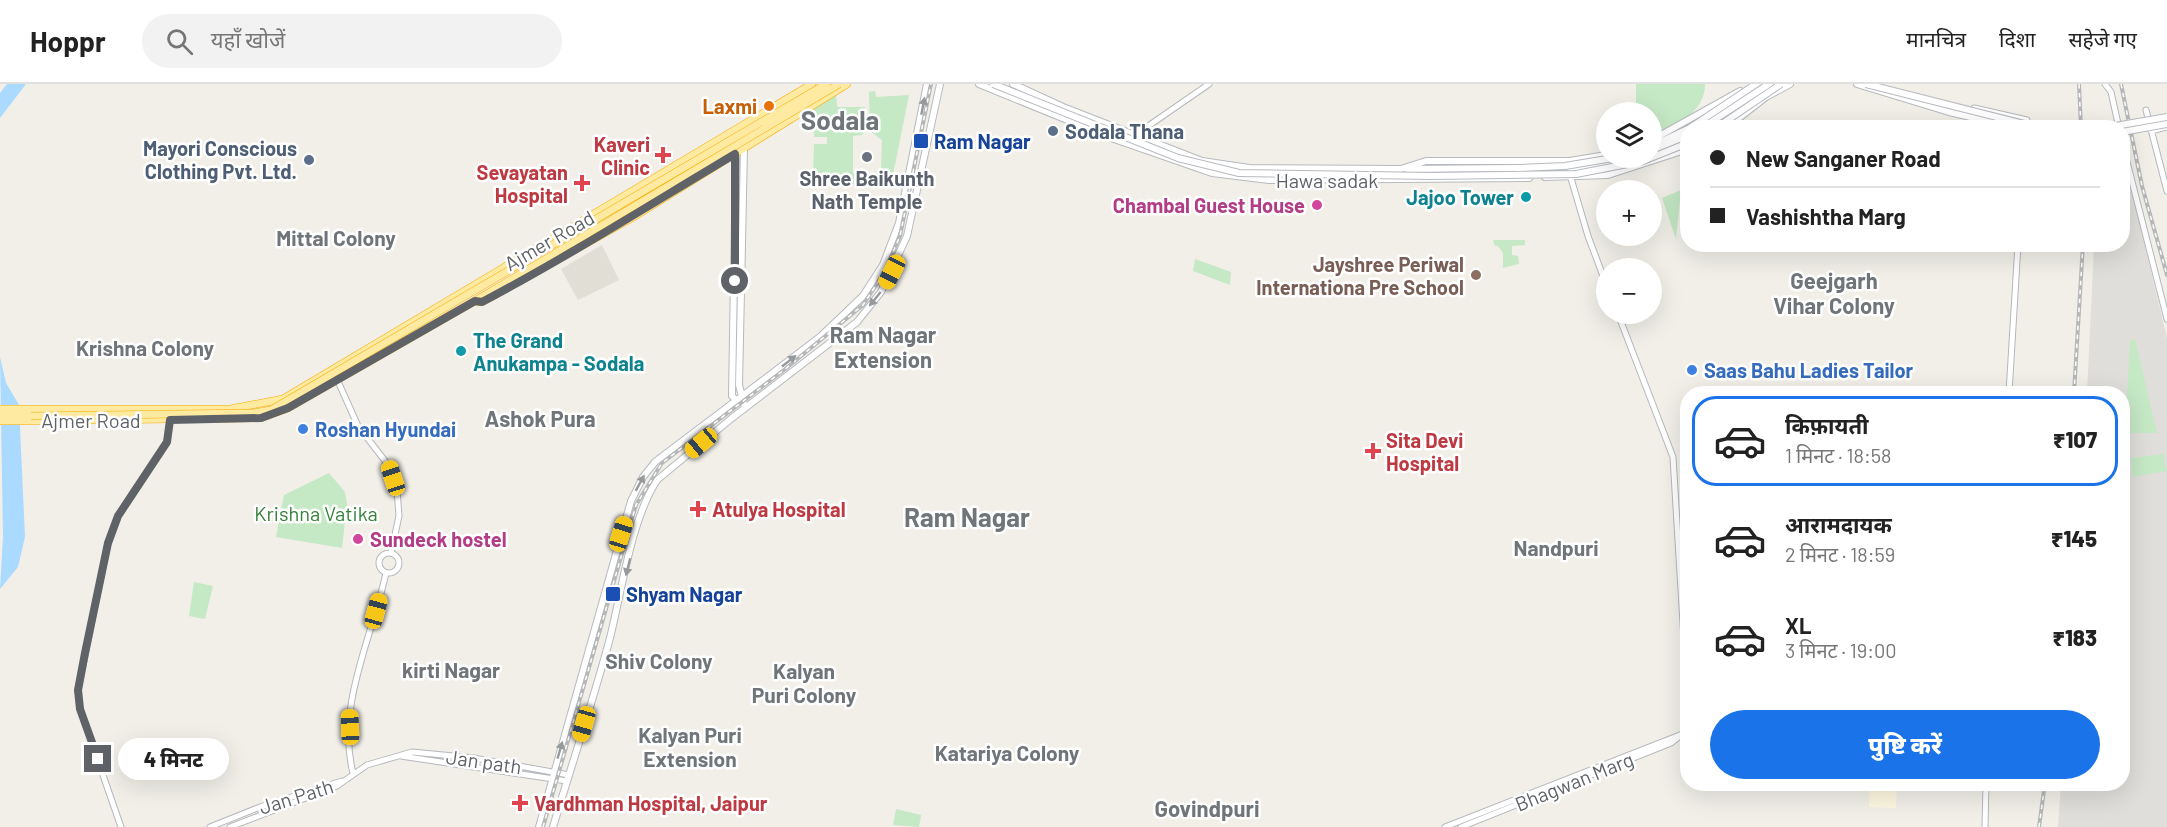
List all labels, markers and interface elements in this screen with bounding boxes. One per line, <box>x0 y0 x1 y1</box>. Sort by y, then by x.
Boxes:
search box <box>142 14 562 68</box>
text: Hoppr <box>30 24 106 58</box>
icon: search <box>163 25 196 58</box>
text: यहाँ खोजें <box>211 26 285 52</box>
text: मानचित्र <box>1906 26 1966 51</box>
text: दिशा <box>1999 26 2035 51</box>
text: सहेजे गए <box>2068 26 2137 51</box>
place label: Laxmi <box>702 94 757 118</box>
one-way arrow <box>919 97 928 116</box>
marker: Laxmi <box>762 99 776 113</box>
map controls <box>1596 102 1662 324</box>
button: layers <box>1596 102 1662 168</box>
district label: Sodala <box>801 104 879 135</box>
place label: Sodala Thana <box>1065 119 1184 143</box>
marker: Sodala Thana <box>1046 124 1060 138</box>
place label: Ram Nagar <box>934 129 1031 153</box>
place label: Kaveri Clinic <box>594 132 650 179</box>
marker: Ram Nagar <box>912 132 930 150</box>
place label: Mayori Conscious Clothing Pvt. Ltd. <box>143 136 297 183</box>
text: New Sanganer Road <box>1746 145 1941 171</box>
marker: Kaveri Clinic <box>654 146 672 164</box>
marker: Shree Baikunth Nath Temple <box>860 150 874 164</box>
marker: Mayori Conscious Clothing Pvt. Ltd. <box>302 153 316 167</box>
place label: Sevayatan Hospital <box>477 160 568 207</box>
place label: Shree Baikunth Nath Temple <box>799 166 935 213</box>
street label: Hawa sadak <box>1276 168 1378 192</box>
marker: Sevayatan Hospital <box>573 174 591 192</box>
button: + <box>1596 180 1662 246</box>
place label: Jajoo Tower <box>1406 185 1514 209</box>
marker: Jajoo Tower <box>1519 190 1533 204</box>
place label: Chambal Guest House <box>1113 193 1305 217</box>
marker: Chambal Guest House <box>1310 198 1324 212</box>
text: Vashishtha Marg <box>1746 203 1906 229</box>
street label: Ajmer Road <box>500 205 598 275</box>
district label: Mittal Colony <box>276 225 396 250</box>
car <box>876 252 908 292</box>
place label: Jayshree Periwal Internationa Pre School <box>1256 252 1464 299</box>
button: − <box>1596 258 1662 324</box>
route start <box>721 267 748 294</box>
district label: Geejgarh Vihar Colony <box>1773 267 1895 318</box>
marker: Jayshree Periwal Internationa Pre School <box>1469 268 1483 282</box>
one-way arrow <box>869 291 882 307</box>
district label: Ram Nagar Extension <box>830 321 937 372</box>
place label: The Grand Anukampa - Sodala <box>473 328 644 375</box>
district label: Krishna Colony <box>76 335 215 360</box>
marker: The Grand Anukampa - Sodala <box>454 344 468 358</box>
one-way arrow <box>781 356 796 368</box>
place label: Saas Bahu Ladies Tailor <box>1704 358 1914 382</box>
marker: Saas Bahu Ladies Tailor <box>1685 363 1699 377</box>
district label: Ashok Pura <box>484 405 596 431</box>
street label: Ajmer Road <box>41 408 141 432</box>
text: किफ़ायती <box>1785 412 1869 438</box>
icon: car <box>1713 414 1767 468</box>
place label: Roshan Hyundai <box>315 417 456 441</box>
marker: Roshan Hyundai <box>296 422 310 436</box>
car <box>681 425 721 461</box>
text: ₹107 <box>2053 426 2097 452</box>
place label: Sita Devi Hospital <box>1386 428 1463 475</box>
marker: Sita Devi Hospital <box>1364 442 1382 460</box>
text: 1 मिनट · 18:58 <box>1785 443 1891 467</box>
car <box>379 458 407 498</box>
one-way arrow <box>635 474 645 491</box>
place label: Atulya Hospital <box>712 497 846 521</box>
marker: Atulya Hospital <box>689 500 707 518</box>
park label: Krishna Vatika <box>254 501 378 525</box>
district label: Ram Nagar <box>904 501 1030 532</box>
text: आरामदायक <box>1785 511 1892 537</box>
icon: car <box>1713 513 1767 567</box>
car <box>607 514 635 554</box>
text: ₹145 <box>2051 525 2097 551</box>
place label: Sundeck hostel <box>370 527 507 551</box>
marker: Sundeck hostel <box>351 532 365 546</box>
district label: Nandpuri <box>1513 535 1599 560</box>
text: 2 मिनट · 18:59 <box>1785 542 1895 566</box>
one-way arrow <box>622 558 632 576</box>
place label: Shyam Nagar <box>626 582 743 606</box>
marker: Shyam Nagar <box>604 585 622 603</box>
car <box>363 591 389 631</box>
icon: car <box>1713 612 1767 666</box>
text: XL <box>1785 612 1811 638</box>
text: ₹183 <box>2052 624 2097 650</box>
text: 3 मिनट · 19:00 <box>1785 638 1897 662</box>
district label: Shiv Colony <box>605 648 713 673</box>
district label: kirti Nagar <box>402 657 500 682</box>
district label: Kalyan Puri Colony <box>752 658 857 707</box>
car <box>570 704 598 744</box>
car <box>340 709 360 745</box>
button: पुष्टि करें <box>1710 710 2100 779</box>
district label: Kalyan Puri Extension <box>638 722 742 771</box>
callout: 4 मिनट <box>119 738 230 780</box>
district label: Katariya Colony <box>935 740 1080 765</box>
one-way arrow <box>556 741 565 759</box>
street label: Jan path <box>445 744 523 778</box>
route end <box>84 745 111 772</box>
street label: Bhagwan Marg <box>1511 746 1637 816</box>
text: 4 मिनट <box>144 747 203 771</box>
street label: Jan Path <box>256 773 336 819</box>
place label: Vardhman Hospital, Jaipur <box>534 791 768 815</box>
marker: Vardhman Hospital, Jaipur <box>511 794 529 812</box>
district label: Govindpuri <box>1154 795 1260 821</box>

